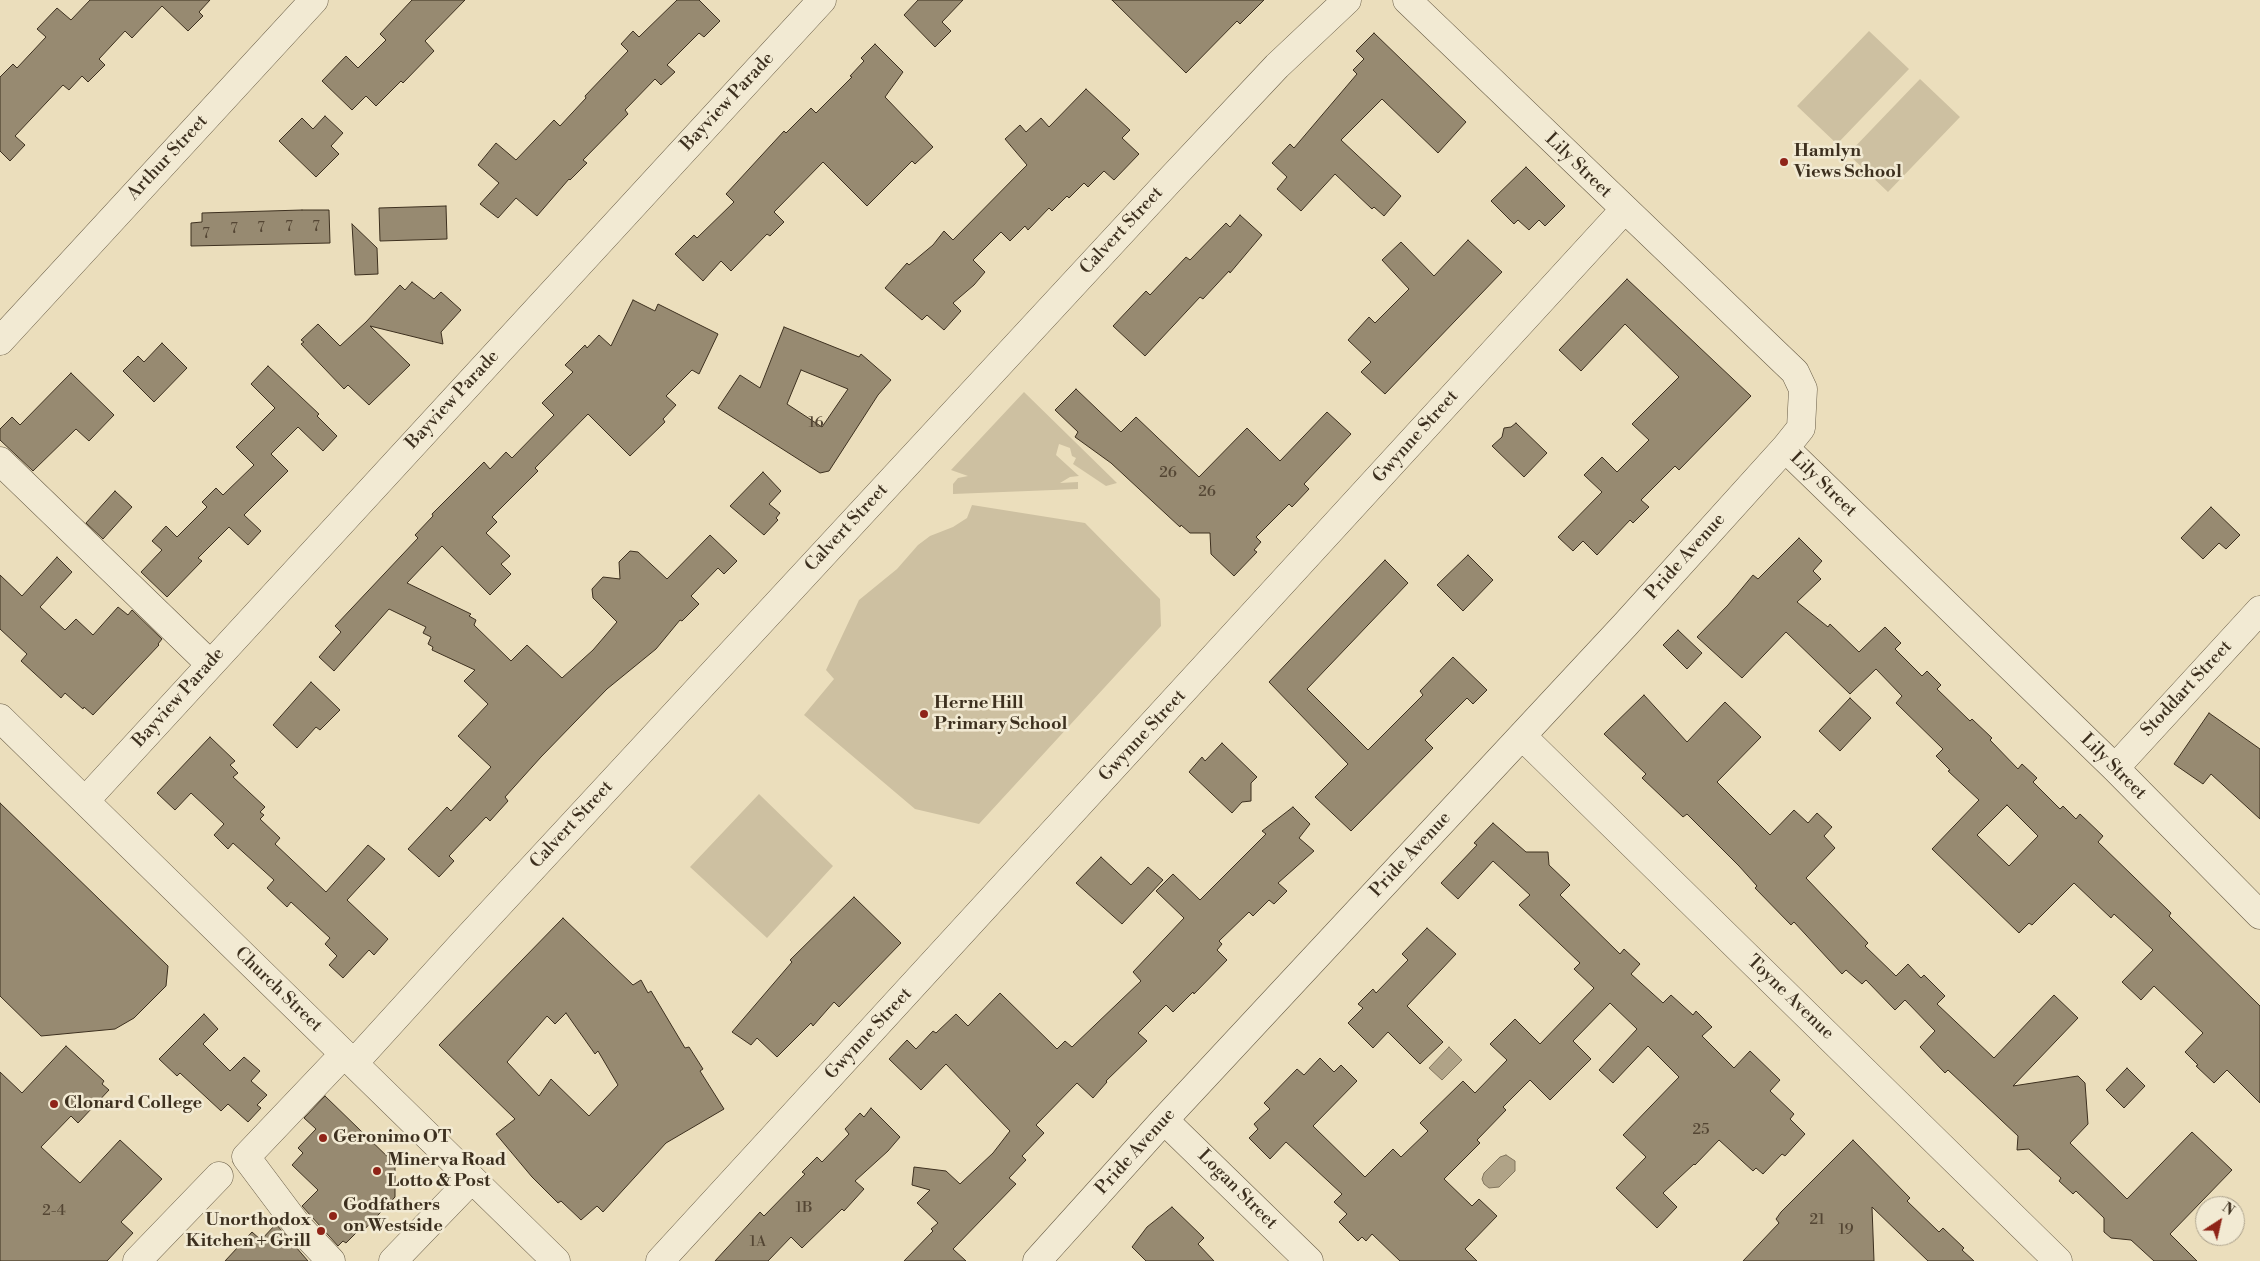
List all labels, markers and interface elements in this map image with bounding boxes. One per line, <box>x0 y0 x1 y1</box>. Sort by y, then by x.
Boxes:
street label: Bayview Parade <box>677 48 779 156</box>
street label: Arthur Street <box>123 111 213 205</box>
street label: Lily Street <box>1540 129 1616 203</box>
place label: Hamlyn Views School <box>1794 141 1902 183</box>
marker: Hamlyn Views School <box>1778 156 1790 168</box>
street label: Calvert Street <box>1076 183 1168 279</box>
house number: 7 <box>285 218 293 236</box>
house number: 7 <box>312 218 320 236</box>
house number: 7 <box>257 219 265 237</box>
house number: 7 <box>230 220 238 238</box>
house number: 7 <box>202 225 210 243</box>
street label: Bayview Parade <box>402 346 504 454</box>
street label: Gwynne Street <box>1369 386 1463 488</box>
house number: 16 <box>808 414 824 432</box>
street label: Lily Street <box>1785 448 1861 522</box>
house number: 26 <box>1159 464 1177 482</box>
street label: Calvert Street <box>801 480 893 576</box>
house number: 26 <box>1198 483 1216 501</box>
street label: Pride Avenue <box>1642 509 1730 605</box>
street label: Stoddart Street <box>2137 637 2237 741</box>
street label: Bayview Parade <box>128 644 230 752</box>
street label: Gwynne Street <box>1095 686 1191 786</box>
place label: Herne Hill Primary School <box>934 693 1067 736</box>
marker: Herne Hill Primary School <box>918 708 930 720</box>
street label: Lily Street <box>2075 729 2151 805</box>
street label: Calvert Street <box>526 777 618 873</box>
street label: Pride Avenue <box>1366 808 1456 902</box>
street label: Church Street <box>230 943 326 1037</box>
street label: Toyne Avenue <box>1742 951 1838 1045</box>
street label: Gwynne Street <box>821 984 917 1084</box>
place label: Clonard College <box>64 1093 202 1115</box>
marker: Clonard College <box>48 1098 60 1110</box>
street label: Pride Avenue <box>1092 1104 1180 1200</box>
house number: 25 <box>1693 1121 1709 1139</box>
place label: Geronimo OT <box>333 1127 451 1149</box>
marker: Geronimo OT <box>317 1132 329 1144</box>
street label: Logan Street <box>1193 1146 1281 1234</box>
place label: Minerva Road Lotto & Post <box>387 1150 506 1192</box>
marker: Minerva Road Lotto & Post <box>371 1165 383 1177</box>
place label: Godfathers on Westside <box>343 1195 443 1238</box>
north arrow <box>2195 1196 2245 1246</box>
house number: 1B <box>795 1199 813 1217</box>
text: N <box>2218 1199 2238 1220</box>
house number: 2-4 <box>42 1202 66 1220</box>
place label: Unorthodox Kitchen + Grill <box>186 1210 311 1252</box>
marker: Godfathers on Westside <box>327 1210 339 1222</box>
house number: 21 <box>1809 1211 1825 1229</box>
house number: 19 <box>1838 1221 1854 1239</box>
marker: Unorthodox Kitchen + Grill <box>315 1225 327 1237</box>
house number: 1A <box>750 1233 766 1251</box>

